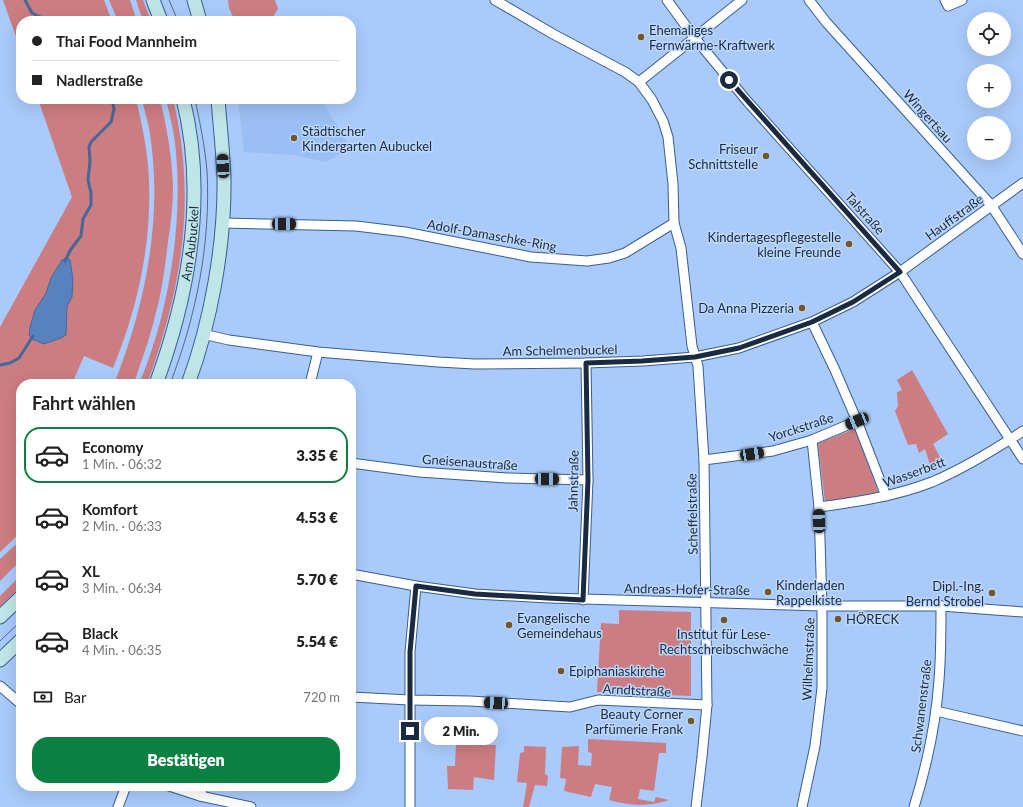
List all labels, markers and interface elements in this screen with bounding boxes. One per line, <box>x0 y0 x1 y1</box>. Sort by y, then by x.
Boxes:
map controls <box>967 12 1011 160</box>
button: locate <box>967 12 1011 56</box>
place label: Ehemaliges Fernwärme-Kraftwerk <box>649 22 776 53</box>
text: Thai Food Mannheim <box>56 32 197 50</box>
marker: Ehemaliges Fernwärme-Kraftwerk <box>636 32 646 42</box>
button: + <box>967 64 1011 108</box>
text: Nadlerstraße <box>56 71 143 89</box>
route start <box>720 71 738 89</box>
street label: Wingertsau <box>900 86 956 146</box>
button: − <box>967 116 1011 160</box>
place label: Städtischer Kindergarten Aubuckel <box>302 123 432 154</box>
marker: Städtischer Kindergarten Aubuckel <box>289 133 299 143</box>
place label: Friseur Schnittstelle <box>688 141 758 172</box>
marker: Friseur Schnittstelle <box>761 151 771 161</box>
car <box>216 154 230 178</box>
street label: Talstraße <box>842 189 888 238</box>
street label: Hauffstraße <box>922 191 986 243</box>
street label: Am Aubuckel <box>177 206 202 282</box>
street label: Adolf-Damaschke-Ring <box>426 216 558 254</box>
car <box>272 218 296 230</box>
place label: Kindertagespflegestelle kleine Freunde <box>708 229 841 260</box>
marker: Kindertagespflegestelle kleine Freunde <box>844 239 854 249</box>
place label: Da Anna Pizzeria <box>698 300 794 316</box>
marker: Da Anna Pizzeria <box>797 303 807 313</box>
street label: Am Schelmenbuckel <box>502 341 618 359</box>
text: Fahrt wählen <box>32 392 136 414</box>
street label: Yorckstraße <box>767 409 836 445</box>
car <box>844 411 870 431</box>
icon: car <box>34 437 70 473</box>
text: Economy <box>82 438 143 456</box>
text: 3.35 € <box>296 446 338 464</box>
car <box>739 446 765 462</box>
street label: Jahnstraße <box>564 450 582 512</box>
street label: Gneisenaustraße <box>422 451 519 473</box>
street label: Wasserbett <box>881 453 947 491</box>
text: 1 Min. · 06:32 <box>82 456 162 472</box>
car <box>535 473 559 485</box>
street label: Scheffelstraße <box>683 473 701 555</box>
icon: car <box>34 499 70 535</box>
text: Komfort <box>82 500 138 518</box>
text: 4.53 € <box>296 508 338 526</box>
car <box>813 509 825 533</box>
text: 2 Min. · 06:33 <box>82 518 162 534</box>
icon: car <box>34 561 70 597</box>
text: XL <box>82 562 100 580</box>
text: 5.70 € <box>296 570 338 588</box>
place label: Kinderladen Rappelkiste <box>776 577 845 608</box>
place label: Dipl.-Ing. Bernd Strobel <box>906 578 984 609</box>
text: 3 Min. · 06:34 <box>82 580 162 596</box>
street label: Andreas-Hofer-Straße <box>624 580 750 598</box>
marker: Kinderladen Rappelkiste <box>763 587 773 597</box>
marker: Dipl.-Ing. Bernd Strobel <box>987 588 997 598</box>
place label: Evangelische Gemeindehaus <box>517 610 602 641</box>
place label: HÖRECK <box>846 611 899 627</box>
marker: HÖRECK <box>833 614 843 624</box>
marker: Institut für Lese- Rechtschreibschwäche <box>719 615 729 625</box>
street label: Wilhelmstraße <box>799 617 817 701</box>
marker: Evangelische Gemeindehaus <box>504 620 514 630</box>
icon: car <box>34 623 70 659</box>
text: Black <box>82 624 118 642</box>
place label: Institut für Lese- Rechtschreibschwäche <box>659 626 789 657</box>
text: 5.54 € <box>296 632 338 650</box>
text: 4 Min. · 06:35 <box>82 642 162 658</box>
street label: Schwanenstraße <box>907 658 935 754</box>
place label: Epiphaniaskirche <box>569 663 665 679</box>
marker: Epiphaniaskirche <box>556 666 566 676</box>
street label: Arndtstraße <box>602 680 672 700</box>
icon: cash <box>32 686 54 708</box>
text: Bar <box>64 688 87 706</box>
text: 720 m <box>303 689 340 705</box>
car <box>484 696 508 710</box>
place label: Beauty Corner Parfümerie Frank <box>585 706 683 737</box>
marker: Beauty Corner Parfümerie Frank <box>686 716 696 726</box>
callout: 2 Min. <box>424 717 498 745</box>
route end <box>401 722 419 740</box>
text: 2 Min. <box>443 723 479 739</box>
button: Bestätigen <box>32 737 340 783</box>

